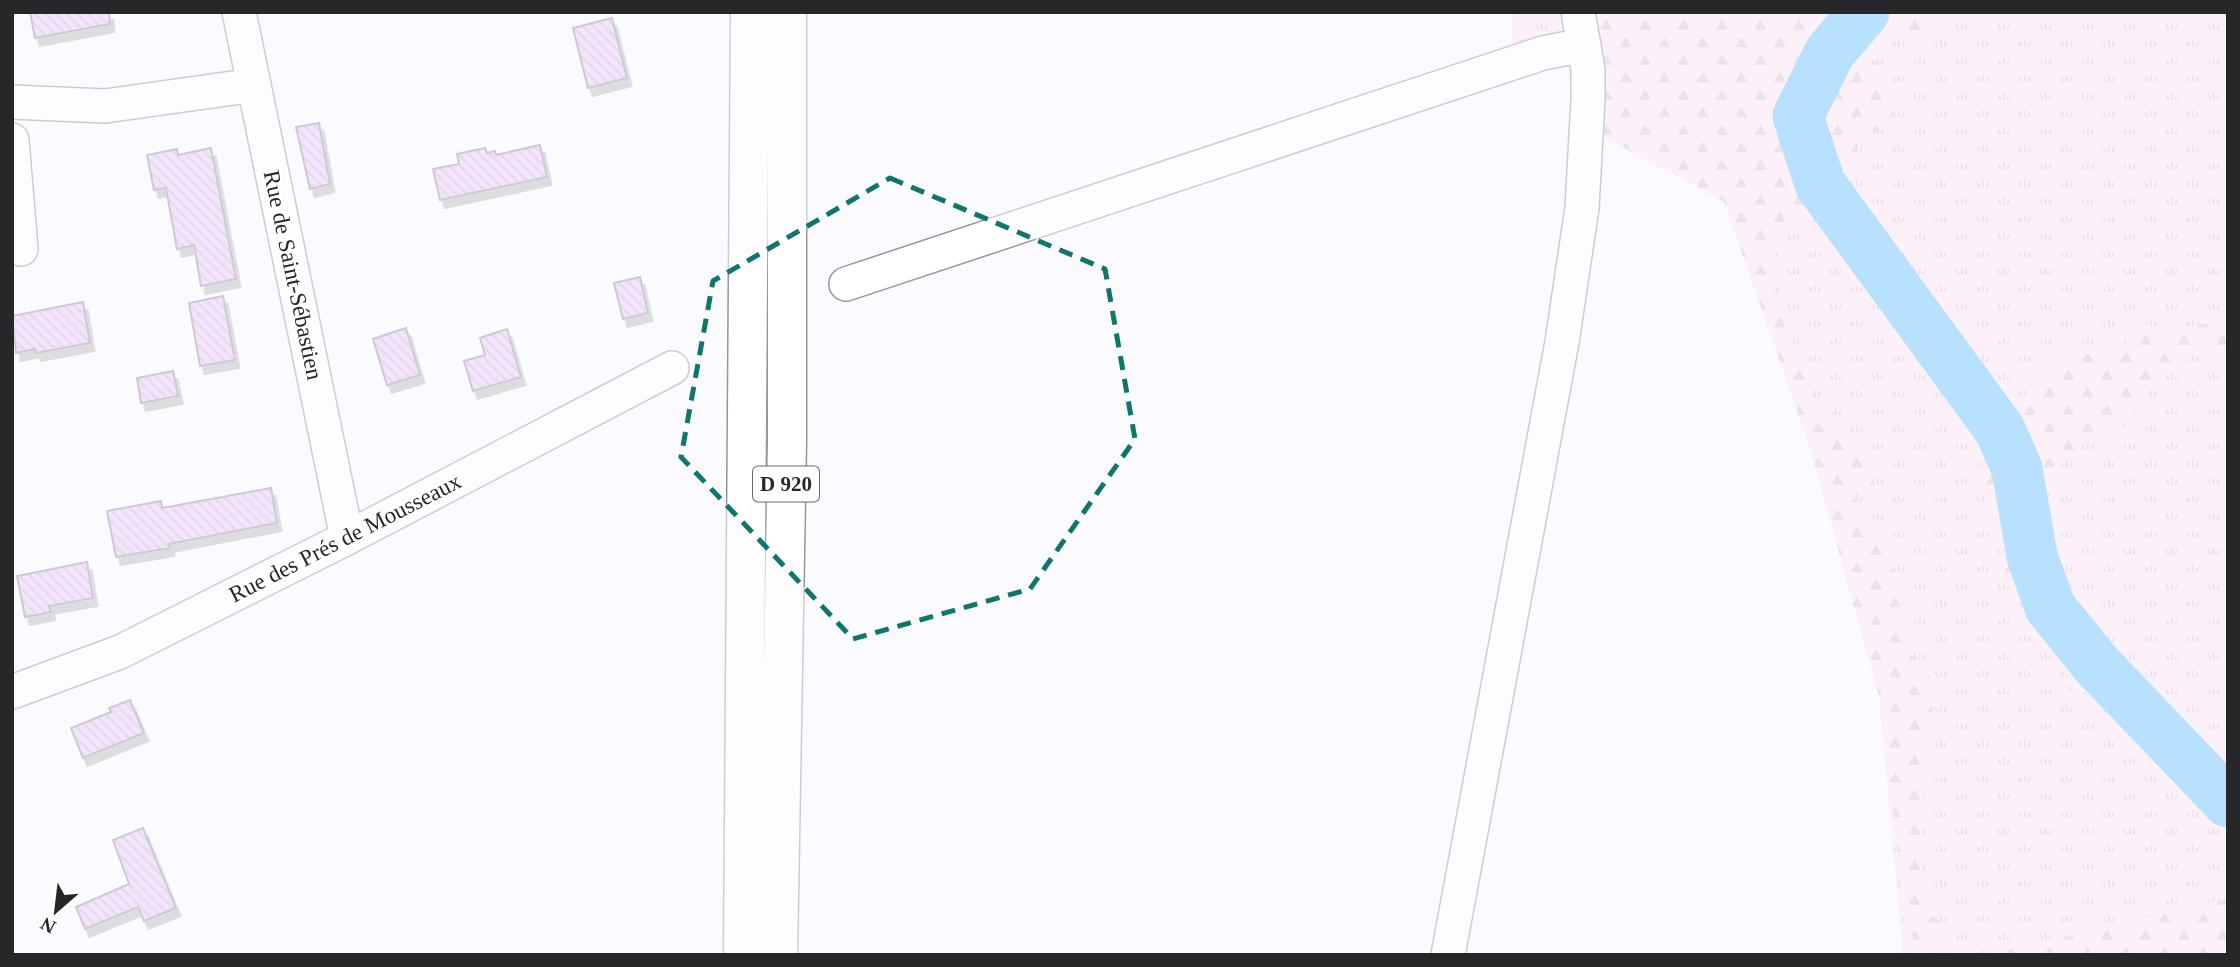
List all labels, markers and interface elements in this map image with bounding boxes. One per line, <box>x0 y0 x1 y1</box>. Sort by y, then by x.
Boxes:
street label: Rue de Saint-Sébastien <box>259 168 328 382</box>
road number: D 920 <box>753 466 819 502</box>
street label: Rue des Prés de Mousseaux <box>225 468 466 607</box>
north arrow <box>21 876 91 946</box>
text: N <box>37 913 59 938</box>

